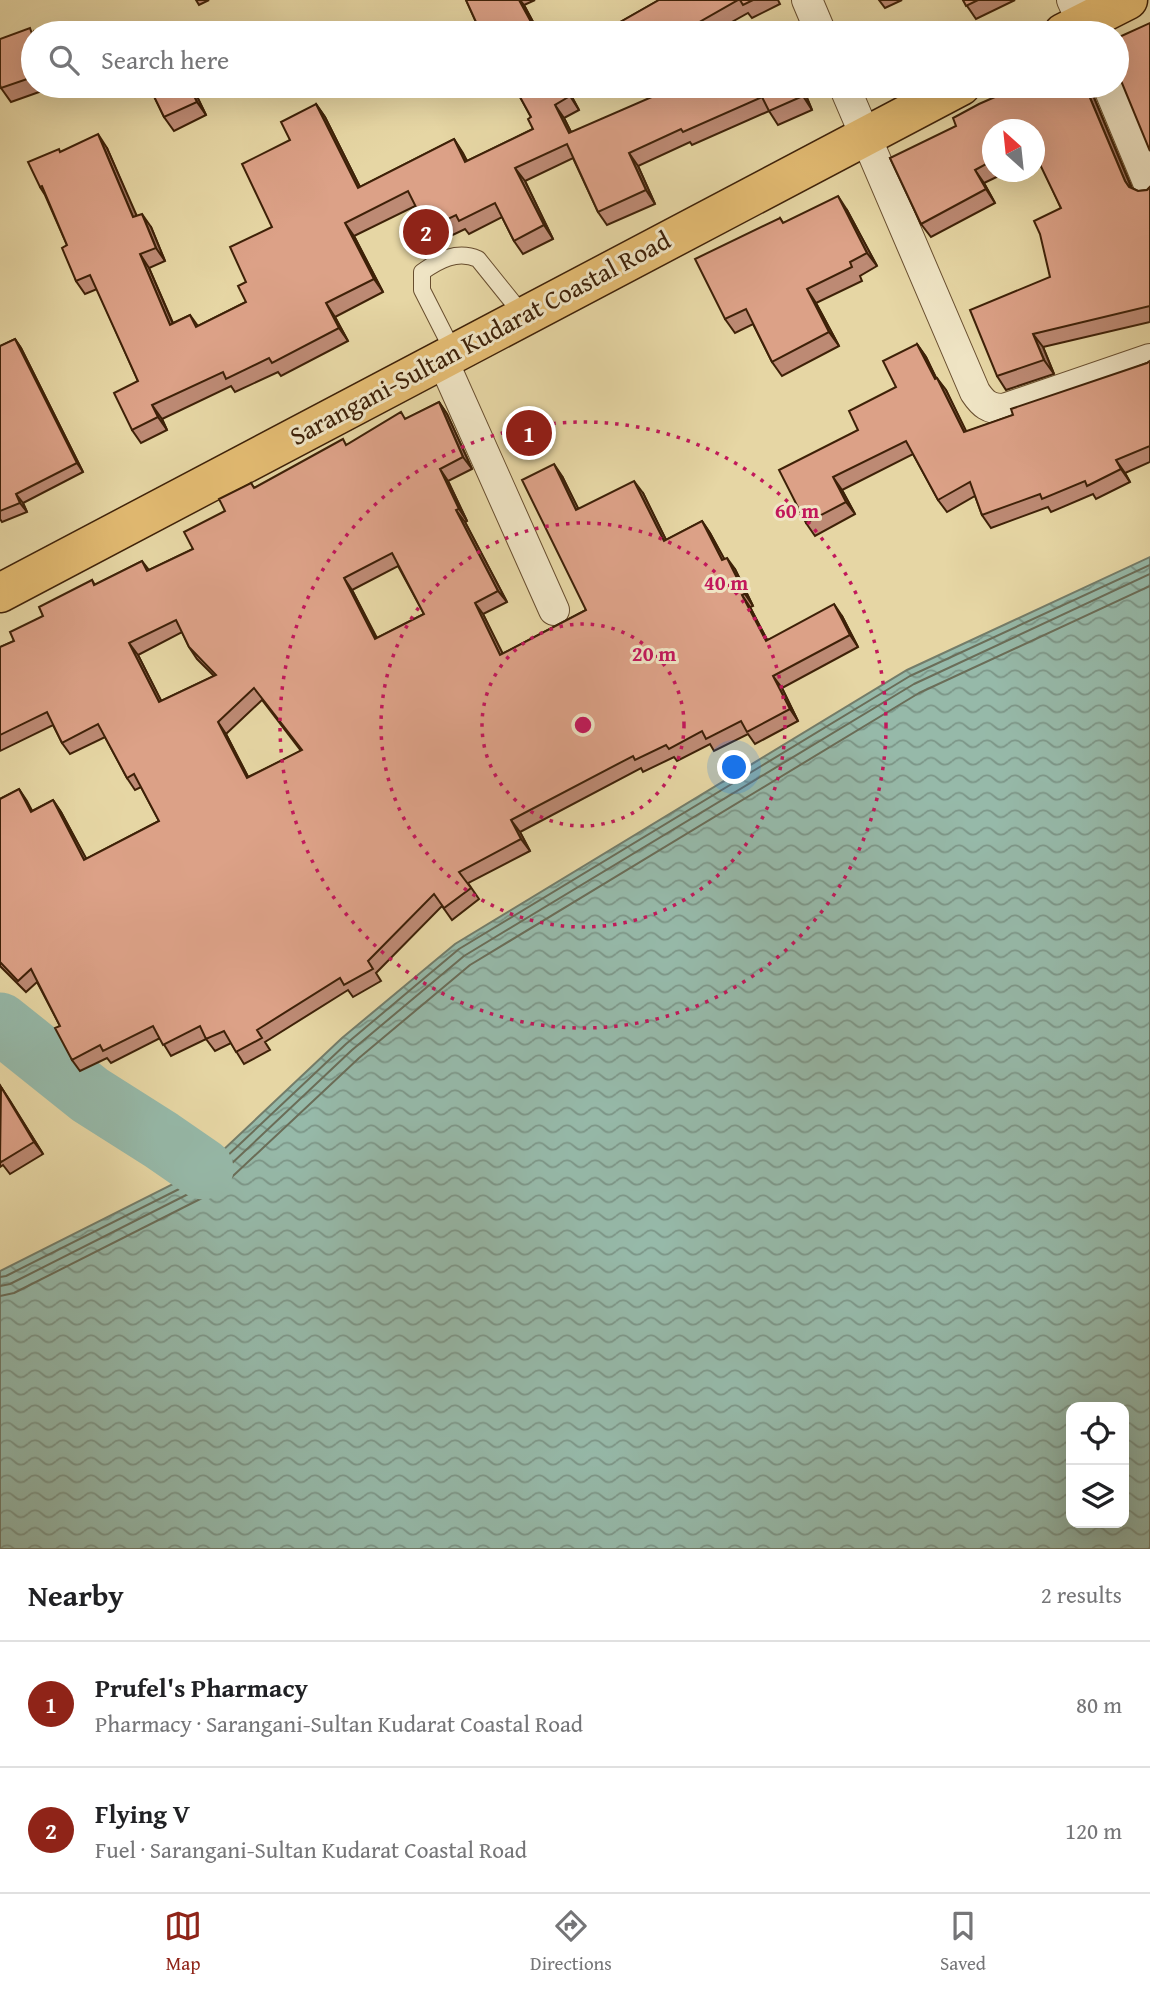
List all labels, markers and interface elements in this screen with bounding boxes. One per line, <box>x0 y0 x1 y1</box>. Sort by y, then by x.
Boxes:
search box <box>21 21 1129 98</box>
text: Search here <box>101 40 229 79</box>
icon: search <box>45 41 83 79</box>
north arrow <box>982 119 1045 182</box>
pin: 2 <box>403 206 449 258</box>
street label: Sarangani-Sultan Kudarat Coastal Road <box>282 220 677 455</box>
pin: 1 <box>506 407 552 459</box>
text: 60 m <box>775 495 819 526</box>
text: 40 m <box>704 567 748 598</box>
text: 20 m <box>632 638 676 669</box>
centre of rings <box>571 713 595 737</box>
your location <box>717 750 751 784</box>
map controls <box>1066 1402 1129 1528</box>
button: locate <box>1066 1402 1129 1465</box>
button: layers <box>1066 1465 1129 1528</box>
text: Nearby <box>28 1573 124 1617</box>
text: 2 results <box>1041 1578 1122 1611</box>
text: Prufel's Pharmacy <box>95 1668 308 1707</box>
text: 1 <box>45 1688 57 1721</box>
text: 80 m <box>1076 1688 1122 1721</box>
text: Pharmacy · Sarangani-Sultan Kudarat Coastal Road <box>95 1707 583 1740</box>
text: Flying V <box>95 1794 190 1833</box>
text: 2 <box>45 1814 57 1847</box>
text: 120 m <box>1065 1814 1122 1847</box>
text: Fuel · Sarangani-Sultan Kudarat Coastal Road <box>95 1833 527 1866</box>
tab: Map <box>164 1907 202 1977</box>
tab: Directions <box>530 1907 612 1977</box>
tab: Saved <box>940 1907 986 1977</box>

